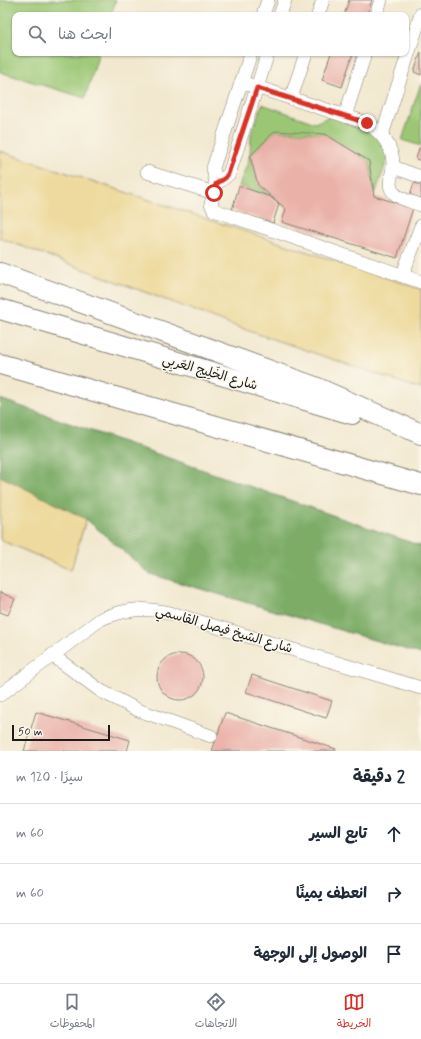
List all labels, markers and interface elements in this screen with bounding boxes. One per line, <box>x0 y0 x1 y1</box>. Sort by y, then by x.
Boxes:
search box <box>12 12 409 56</box>
icon: search <box>26 23 48 45</box>
text: ابحث هنا <box>58 25 112 45</box>
route end <box>358 114 376 132</box>
route start <box>205 184 223 202</box>
street label: شارع الخَلِيج العَربِي <box>160 351 260 397</box>
street label: شارع الشيخ فيصل القاسمي <box>153 602 294 660</box>
scale bar <box>12 723 110 742</box>
text: 50 m <box>18 725 43 739</box>
text: 2 دقيقة <box>353 766 405 788</box>
text: سيرًا · 120 m <box>16 769 83 786</box>
icon: ahead <box>383 823 405 845</box>
text: تابع السير <box>309 824 367 844</box>
text: 60 m <box>16 825 44 842</box>
icon: right <box>383 883 405 905</box>
text: انعطف يمينًا <box>296 884 367 904</box>
text: 60 m <box>16 885 44 902</box>
icon: arrive <box>383 943 405 965</box>
text: الوصول إلى الوجهة <box>253 944 367 964</box>
tab: المحفوظات <box>50 991 95 1033</box>
tab: الاتجاهات <box>195 991 237 1033</box>
tab: الخريطة <box>337 991 371 1033</box>

